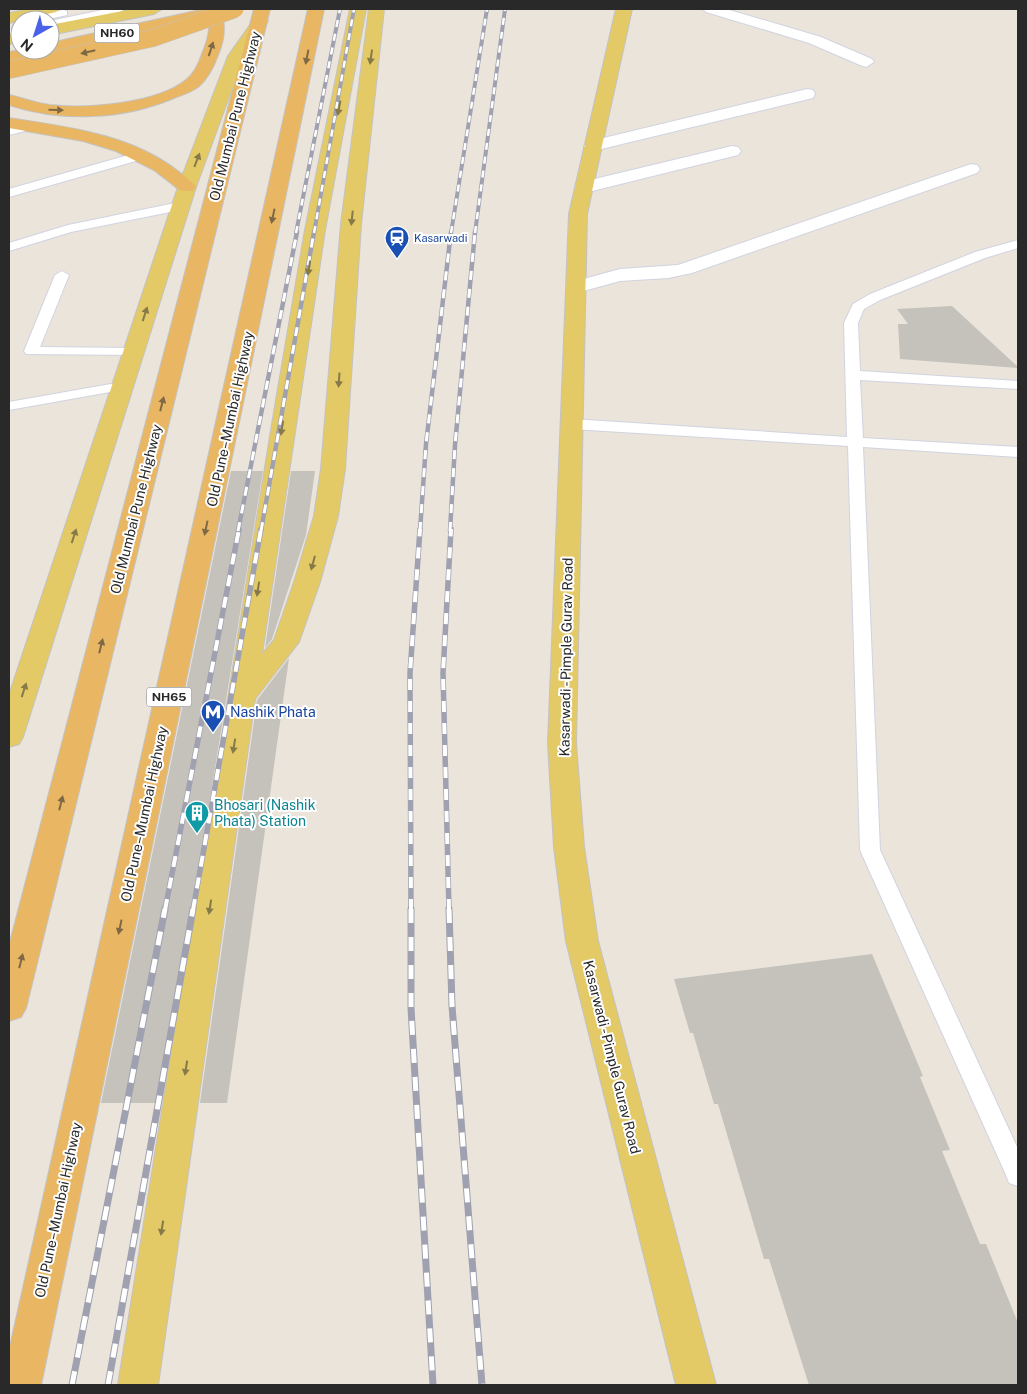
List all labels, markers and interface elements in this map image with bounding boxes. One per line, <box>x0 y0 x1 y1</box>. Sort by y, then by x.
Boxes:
north arrow <box>10 10 60 60</box>
road number: NH60 <box>94 23 140 42</box>
street label: Old Mumbai Pune Highway <box>206 29 264 202</box>
text: N <box>18 35 36 55</box>
one-way arrow <box>207 42 215 57</box>
one-way arrow <box>80 48 95 56</box>
one-way arrow <box>303 49 311 65</box>
one-way arrow <box>367 49 375 65</box>
one-way arrow <box>335 101 343 116</box>
one-way arrow <box>48 107 64 115</box>
one-way arrow <box>194 153 201 168</box>
one-way arrow <box>269 208 277 224</box>
one-way arrow <box>348 211 356 227</box>
station icon: Kasarwadi <box>384 225 410 259</box>
place label: Kasarwadi <box>414 232 467 244</box>
one-way arrow <box>305 260 313 276</box>
one-way arrow <box>142 307 149 322</box>
street label: Old Pune–Mumbai Highway <box>204 329 257 508</box>
one-way arrow <box>335 373 343 389</box>
one-way arrow <box>159 396 167 411</box>
one-way arrow <box>278 420 286 436</box>
street label: Old Mumbai Pune Highway <box>107 422 165 595</box>
one-way arrow <box>202 521 210 536</box>
one-way arrow <box>70 528 78 543</box>
one-way arrow <box>308 555 316 570</box>
street label: Kasarwadi - Pimple Gurav Road <box>556 557 576 757</box>
one-way arrow <box>254 581 262 597</box>
one-way arrow <box>97 638 105 654</box>
one-way arrow <box>20 683 28 698</box>
road number: NH65 <box>146 688 192 706</box>
metro station icon: Nashik Phata <box>200 699 226 733</box>
place label: Nashik Phata <box>230 704 316 720</box>
street label: Old Pune–Mumbai Highway <box>118 724 171 903</box>
one-way arrow <box>230 739 238 755</box>
one-way arrow <box>57 796 65 811</box>
place label: Bhosari (Nashik Phata) Station <box>214 797 316 829</box>
building icon: Bhosari (Nashik Phata) Station <box>184 800 210 834</box>
one-way arrow <box>206 899 214 915</box>
one-way arrow <box>116 919 124 934</box>
one-way arrow <box>17 953 25 969</box>
street label: Kasarwadi - Pimple Gurav Road <box>580 958 644 1156</box>
one-way arrow <box>181 1060 189 1076</box>
street label: Old Pune–Mumbai Highway <box>32 1120 85 1299</box>
one-way arrow <box>157 1221 165 1237</box>

